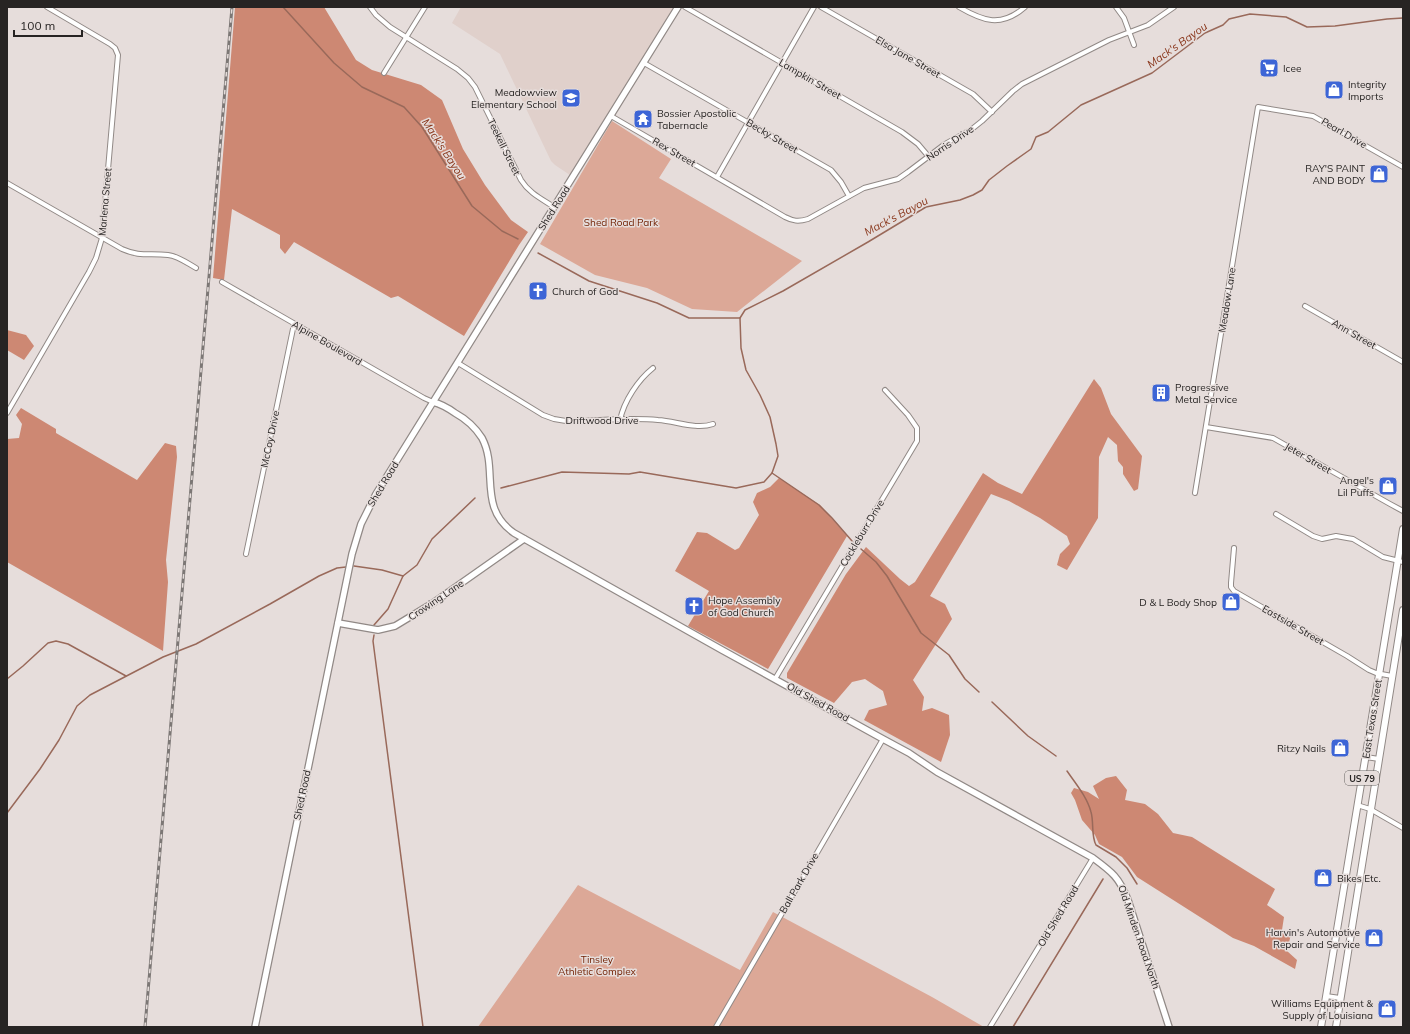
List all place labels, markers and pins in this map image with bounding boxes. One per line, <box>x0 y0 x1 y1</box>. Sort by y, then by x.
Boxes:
supermarket icon: Icee <box>1258 57 1280 79</box>
place label: Icee <box>1283 62 1301 75</box>
place label: Integrity Imports <box>1348 78 1387 103</box>
shop icon: Integrity Imports <box>1323 79 1345 101</box>
place label: Meadowview Elementary School <box>471 86 557 111</box>
school or university icon: Meadowview Elementary School <box>560 87 582 109</box>
place label: Bossier Apostolic Tabernacle <box>657 107 736 132</box>
temple icon: Bossier Apostolic Tabernacle <box>632 108 654 130</box>
place label: RAY'S PAINT AND BODY <box>1305 162 1366 187</box>
shop icon: RAY'S PAINT AND BODY <box>1368 163 1390 185</box>
church icon: Church of God <box>527 280 549 302</box>
place label: Church of God <box>552 285 618 298</box>
place label: Progressive Metal Service <box>1175 381 1237 406</box>
building icon: Progressive Metal Service <box>1150 382 1172 404</box>
place label: Angel's Lil Puffs <box>1337 474 1374 499</box>
shop icon: Angel's Lil Puffs <box>1377 475 1399 497</box>
shop icon: D & L Body Shop <box>1220 591 1242 613</box>
place label: Hope Assembly of God Church <box>708 594 781 619</box>
church icon: Hope Assembly of God Church <box>683 595 705 617</box>
place label: D & L Body Shop <box>1139 596 1217 609</box>
shop icon: Ritzy Nails <box>1329 737 1351 759</box>
place label: Ritzy Nails <box>1277 742 1326 755</box>
shop icon: Bikes Etc. <box>1312 867 1334 889</box>
place label: Bikes Etc. <box>1337 872 1381 885</box>
place label: Harvin's Automotive Repair and Service <box>1266 926 1360 951</box>
shop icon: Harvin's Automotive Repair and Service <box>1363 927 1385 949</box>
place label: Williams Equipment & Supply of Louisiana <box>1271 997 1373 1022</box>
shop icon: Williams Equipment & Supply of Louisiana <box>1376 998 1398 1020</box>

